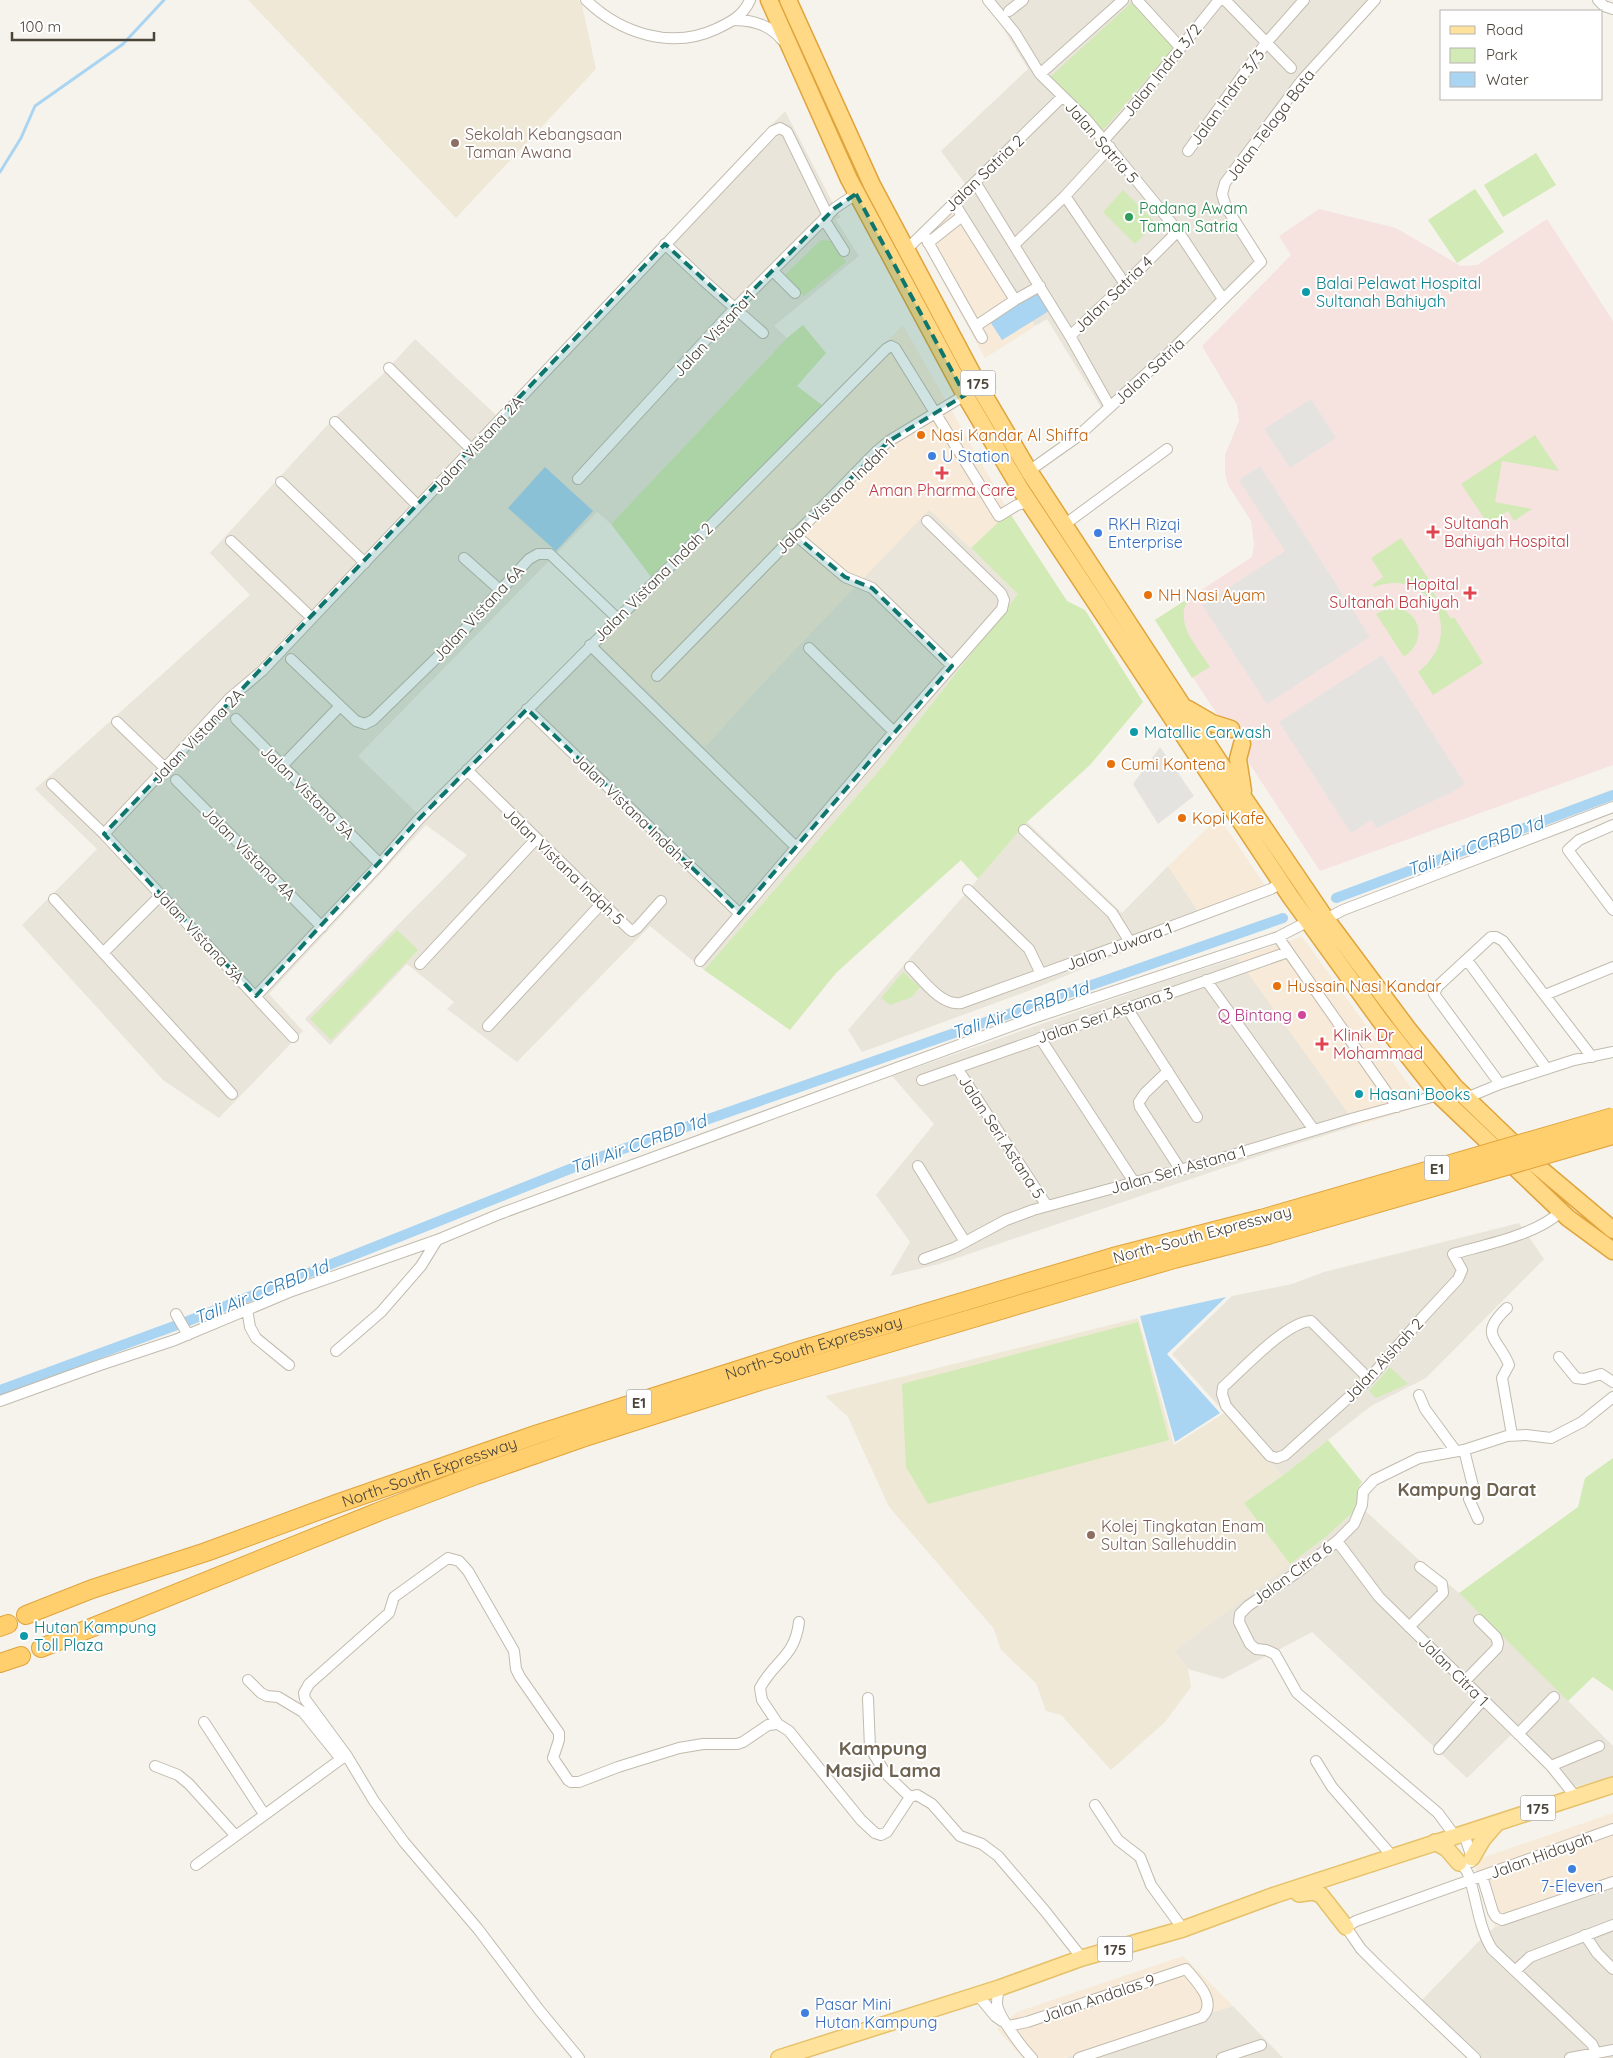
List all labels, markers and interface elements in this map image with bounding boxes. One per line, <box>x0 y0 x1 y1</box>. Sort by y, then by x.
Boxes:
scale bar <box>12 10 155 42</box>
legend <box>1440 10 1603 100</box>
text: 100 m <box>20 17 61 36</box>
street label: Jalan Indra 3/2 <box>1118 19 1206 121</box>
text: Road <box>1486 20 1523 39</box>
street label: Jalan Indra 3/3 <box>1185 45 1269 149</box>
text: Park <box>1486 45 1518 64</box>
street label: Jalan Telaga Bata <box>1221 65 1319 185</box>
text: Water <box>1486 70 1529 89</box>
street label: Jalan Satria 5 <box>1061 97 1143 187</box>
place label: Sekolah Kebangsaan Taman Awana <box>465 124 622 162</box>
street label: Jalan Satria 2 <box>940 130 1028 216</box>
marker: Sekolah Kebangsaan Taman Awana <box>449 137 461 149</box>
place label: Padang Awam Taman Satria <box>1139 198 1248 236</box>
marker: Padang Awam Taman Satria <box>1123 211 1135 223</box>
street label: Jalan Satria 4 <box>1069 251 1157 337</box>
place label: Balai Pelawat Hospital Sultanah Bahiyah <box>1316 273 1481 311</box>
street label: Jalan Vistana 1 <box>669 285 759 381</box>
marker: Balai Pelawat Hospital Sultanah Bahiyah <box>1300 286 1312 298</box>
street label: Jalan Satria <box>1110 333 1188 409</box>
road number: 175 <box>960 370 996 396</box>
street label: Jalan Vistana 2A <box>427 391 527 497</box>
place label: Nasi Kandar Al Shiffa <box>931 425 1088 445</box>
marker: Nasi Kandar Al Shiffa <box>915 429 927 441</box>
street label: Jalan Vistana Indah 1 <box>771 434 899 558</box>
place label: U Station <box>942 446 1010 466</box>
marker: U Station <box>926 450 938 462</box>
marker: Aman Pharma Care <box>936 467 948 479</box>
place label: Aman Pharma Care <box>869 480 1015 500</box>
place label: Sultanah Bahiyah Hospital <box>1444 513 1569 551</box>
place label: RKH Rizqi Enterprise <box>1108 514 1183 552</box>
street label: Jalan Vistana Indah 2 <box>589 518 717 646</box>
marker: Sultanah Bahiyah Hospital <box>1426 525 1440 539</box>
marker: RKH Rizqi Enterprise <box>1092 527 1104 539</box>
street label: Jalan Vistana 6A <box>428 561 528 665</box>
place label: Hopital Sultanah Bahiyah <box>1329 574 1459 612</box>
place label: NH Nasi Ayam <box>1158 585 1266 605</box>
marker: Hopital Sultanah Bahiyah <box>1463 586 1477 600</box>
marker: NH Nasi Ayam <box>1142 589 1154 601</box>
street label: Jalan Vistana 2A <box>146 684 248 788</box>
place label: Matallic Carwash <box>1144 722 1271 742</box>
marker: Matallic Carwash <box>1128 726 1140 738</box>
street label: Jalan Vistana 5A <box>257 741 359 843</box>
street label: Jalan Vistana Indah 4 <box>568 748 698 874</box>
place label: Cumi Kontena <box>1121 754 1226 774</box>
marker: Cumi Kontena <box>1105 758 1117 770</box>
street label: Jalan Vistana 4A <box>198 802 300 904</box>
street label: Jalan Vistana Indah 5 <box>499 803 629 929</box>
place label: Kopi Kafe <box>1192 808 1264 828</box>
water label: Tali Air CCRBD 1d <box>1404 810 1548 881</box>
marker: Kopi Kafe <box>1176 812 1188 824</box>
street label: Jalan Vistana 3A <box>149 883 249 987</box>
street label: Jalan Juwara 1 <box>1063 917 1175 975</box>
water label: Tali Air CCRBD 1d <box>949 975 1093 1044</box>
place label: Hussain Nasi Kandar <box>1287 976 1441 996</box>
marker: Hussain Nasi Kandar <box>1271 980 1283 992</box>
street label: Jalan Seri Astana 3 <box>1034 982 1176 1048</box>
place label: Q Bintang <box>1218 1005 1292 1025</box>
marker: Q Bintang <box>1296 1009 1308 1021</box>
place label: Klinik Dr Mohammad <box>1333 1025 1423 1063</box>
marker: Klinik Dr Mohammad <box>1315 1037 1329 1051</box>
street label: Jalan Seri Astana 5 <box>955 1072 1049 1202</box>
place label: Hasani Books <box>1369 1084 1470 1104</box>
marker: Hasani Books <box>1353 1088 1365 1100</box>
water label: Tali Air CCRBD 1d <box>567 1108 711 1179</box>
street label: Jalan Seri Astana 1 <box>1108 1140 1248 1198</box>
road number: E1 <box>1424 1156 1450 1180</box>
street label: North–South Expressway <box>1111 1201 1293 1267</box>
water label: Tali Air CCRBD 1d <box>190 1254 334 1329</box>
street label: North–South Expressway <box>722 1311 904 1384</box>
street label: Jalan Aishah 2 <box>1339 1314 1427 1406</box>
road number: E1 <box>626 1390 652 1414</box>
street label: North–South Expressway <box>339 1432 520 1511</box>
district label: Kampung Darat <box>1397 1478 1537 1501</box>
place label: Kolej Tingkatan Enam Sultan Sallehuddin <box>1101 1516 1264 1554</box>
marker: Kolej Tingkatan Enam Sultan Sallehuddin <box>1085 1529 1097 1541</box>
street label: Jalan Citra 6 <box>1248 1537 1336 1609</box>
place label: Hutan Kampung Toll Plaza <box>34 1617 156 1655</box>
marker: Hutan Kampung Toll Plaza <box>18 1630 30 1642</box>
street label: Jalan Citra 1 <box>1415 1632 1493 1710</box>
district label: Kampung Masjid Lama <box>825 1736 941 1782</box>
road number: 175 <box>1520 1796 1556 1820</box>
street label: Jalan Hidayah <box>1487 1827 1595 1883</box>
marker: 7-Eleven <box>1566 1863 1578 1875</box>
place label: 7-Eleven <box>1541 1876 1603 1896</box>
road number: 175 <box>1098 1936 1132 1962</box>
street label: Jalan Andalas 9 <box>1038 1969 1158 2027</box>
place label: Pasar Mini Hutan Kampung <box>815 1994 937 2032</box>
marker: Pasar Mini Hutan Kampung <box>799 2007 811 2019</box>

